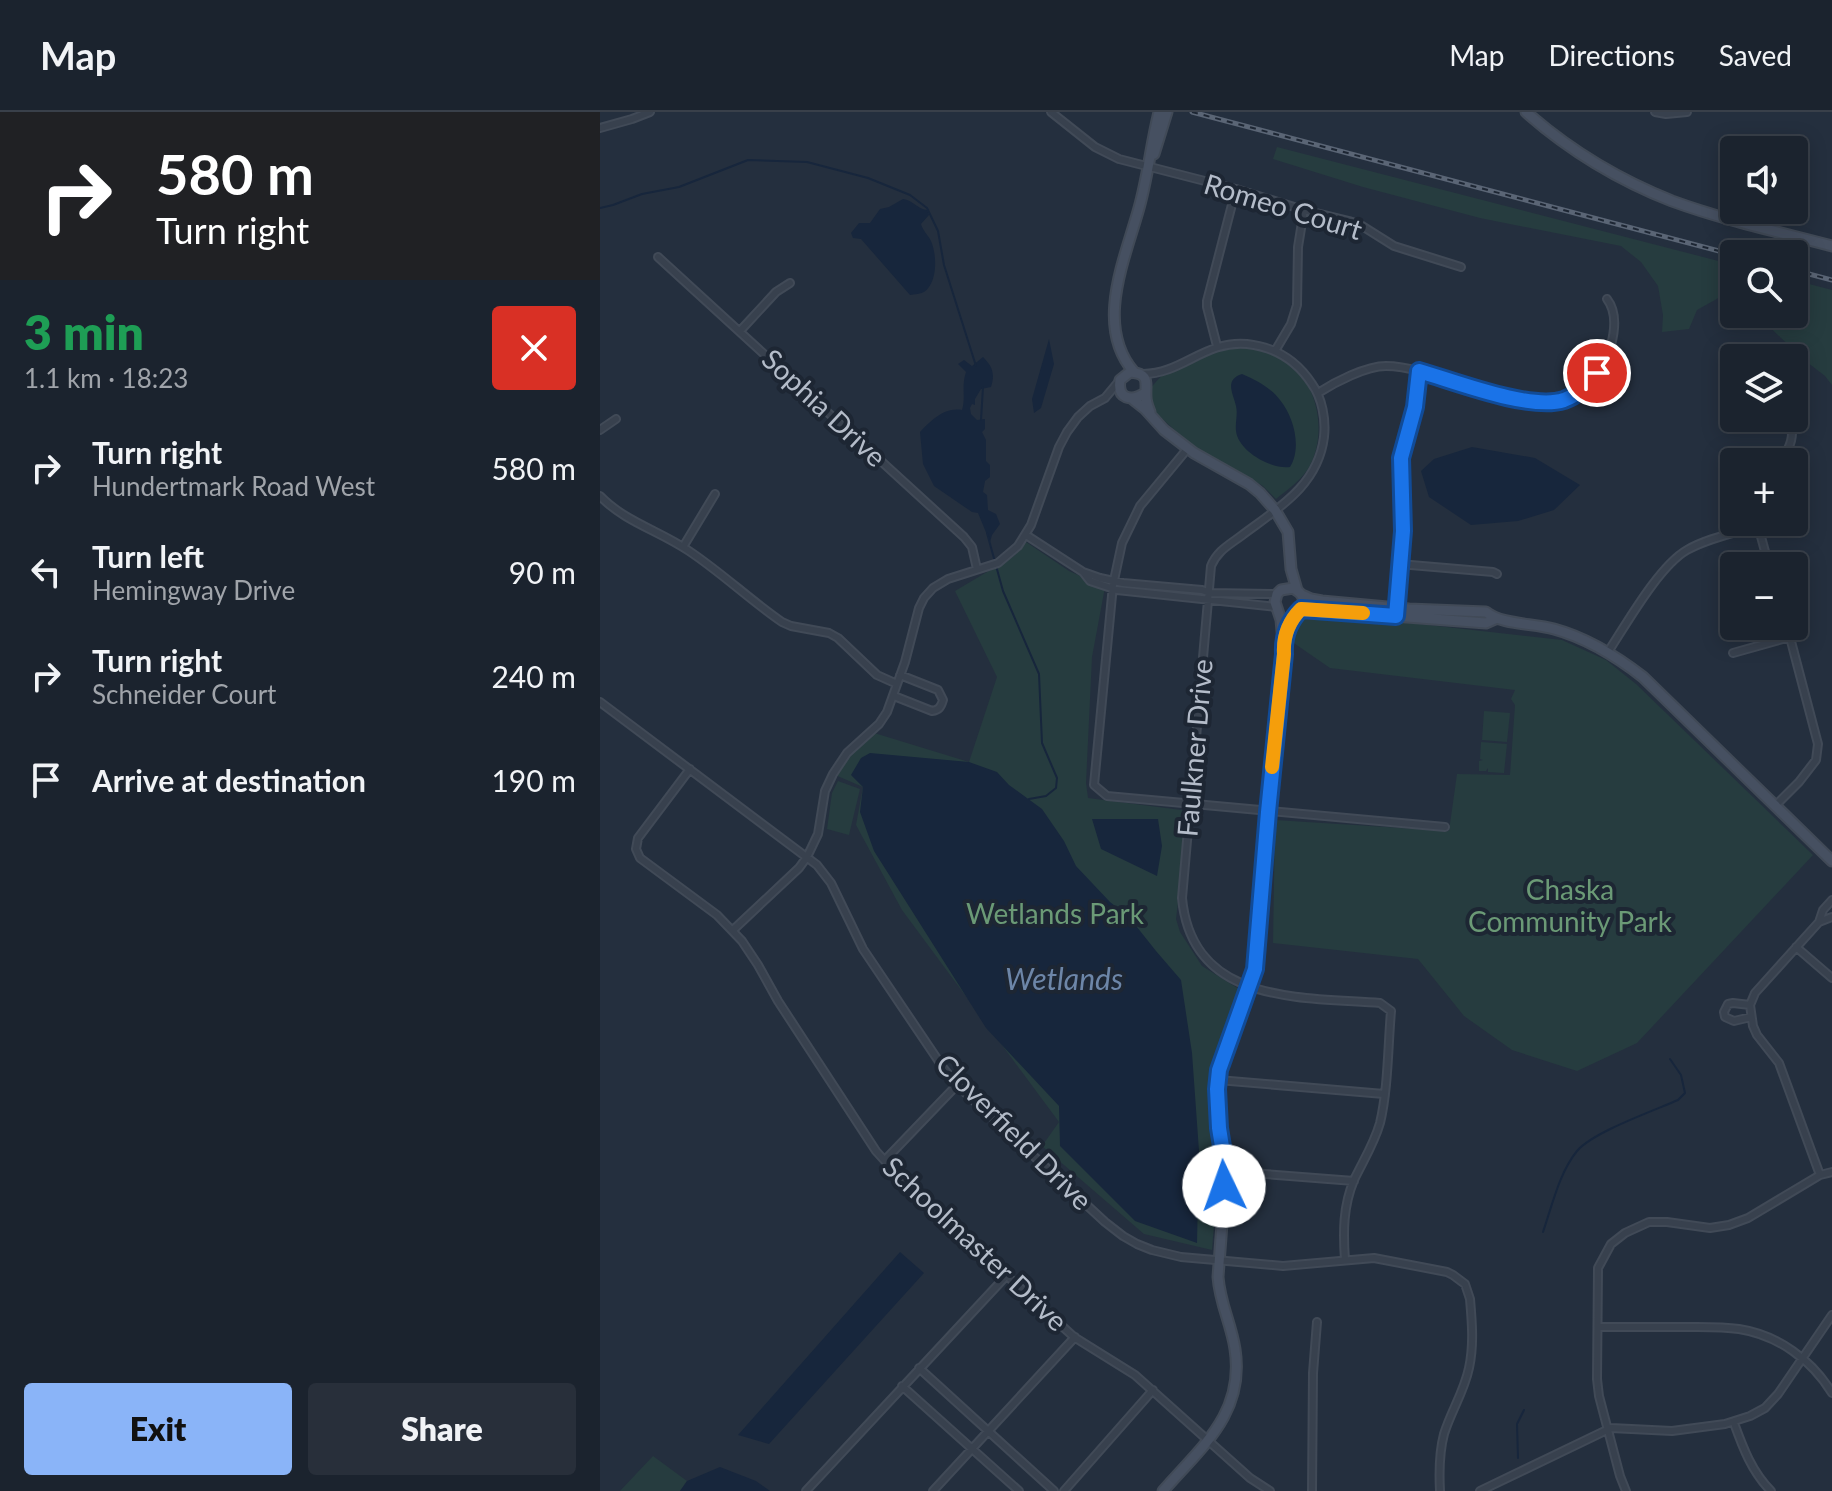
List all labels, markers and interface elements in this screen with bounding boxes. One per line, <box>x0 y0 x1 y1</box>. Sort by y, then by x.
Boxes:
text: Map <box>40 32 116 78</box>
text: Map <box>1449 38 1504 72</box>
text: Directions <box>1548 38 1675 72</box>
text: Saved <box>1719 38 1792 72</box>
map controls <box>1720 136 1808 640</box>
button: sound <box>1720 136 1808 224</box>
text: 580 m <box>156 140 314 207</box>
icon: right <box>24 144 128 248</box>
street label: Romeo Court <box>1200 166 1366 246</box>
text: Turn right <box>156 208 309 252</box>
button: search <box>1720 240 1808 328</box>
text: 3 min <box>24 303 144 360</box>
button: close <box>492 306 576 390</box>
pin <box>1563 339 1631 407</box>
street label: Sophia Drive <box>756 341 894 473</box>
button: layers <box>1720 344 1808 432</box>
icon: arrive <box>1575 351 1619 395</box>
text: 1.1 km · 18:23 <box>24 362 188 394</box>
text: Turn right <box>92 434 222 470</box>
icon: right <box>24 446 68 490</box>
button: + <box>1720 448 1808 536</box>
text: 580 m <box>491 450 576 486</box>
text: Hundertmark Road West <box>92 470 375 502</box>
text: Turn left <box>92 538 204 574</box>
icon: left <box>24 550 68 594</box>
button: − <box>1720 552 1808 640</box>
text: 90 m <box>509 554 576 590</box>
text: Hemingway Drive <box>92 574 295 606</box>
text: Turn right <box>92 642 222 678</box>
icon: right <box>24 654 68 698</box>
text: 240 m <box>491 658 576 694</box>
street label: Faulkner Drive <box>1169 658 1219 838</box>
text: Schneider Court <box>92 678 276 710</box>
icon: arrive <box>24 758 68 802</box>
text: Arrive at destination <box>92 762 366 798</box>
text: 190 m <box>491 762 576 798</box>
park label: Chaska Community Park <box>1468 872 1673 938</box>
park label: Wetlands Park <box>966 896 1145 930</box>
water label: Wetlands <box>1005 960 1123 996</box>
street label: Cloverfield Drive <box>930 1046 1100 1216</box>
position arrow <box>1182 1144 1266 1228</box>
street label: Schoolmaster Drive <box>876 1149 1075 1337</box>
button: Exit <box>24 1383 292 1475</box>
button: Share <box>308 1383 576 1475</box>

